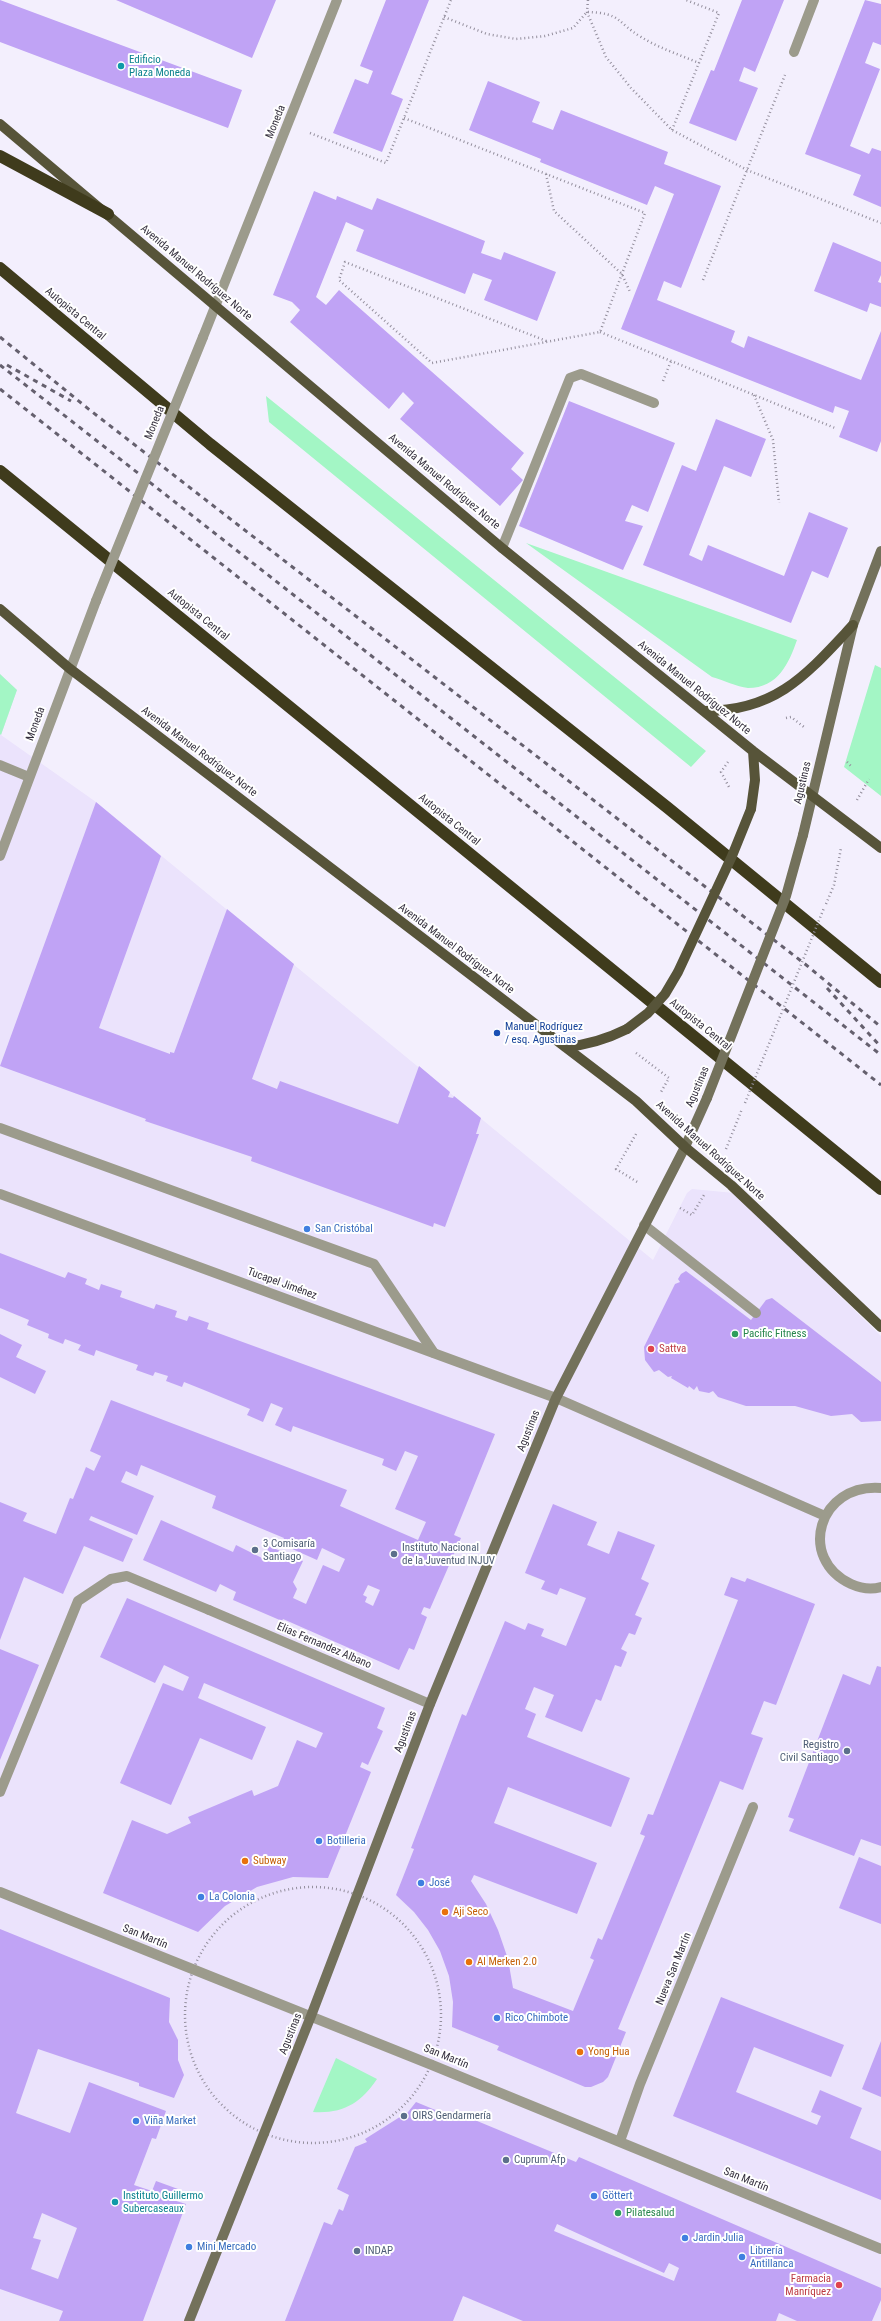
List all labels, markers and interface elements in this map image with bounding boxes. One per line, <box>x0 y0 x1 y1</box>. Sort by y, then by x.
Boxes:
place label: Edificio Plaza Moneda <box>129 53 191 79</box>
marker: Edificio Plaza Moneda <box>116 61 126 71</box>
street label: Moneda <box>263 103 289 141</box>
street label: Avenida Manuel Rodríguez Norte <box>137 222 255 324</box>
street label: Autopista Central <box>42 285 108 343</box>
street label: Moneda <box>142 404 168 442</box>
street label: Avenida Manuel Rodríguez Norte <box>385 431 503 533</box>
street label: Autopista Central <box>165 586 231 644</box>
street label: Avenida Manuel Rodríguez Norte <box>635 638 753 738</box>
street label: Avenida Manuel Rodríguez Norte <box>138 704 260 800</box>
street label: Moneda <box>24 705 48 743</box>
street label: Agustinas <box>792 760 814 806</box>
street label: Autopista Central <box>416 791 482 849</box>
street label: Avenida Manuel Rodríguez Norte <box>395 901 517 997</box>
street label: Autopista Central <box>667 996 733 1054</box>
place label: Manuel Rodríguez / esq. Agustinas <box>505 1020 583 1046</box>
marker: Manuel Rodríguez / esq. Agustinas <box>492 1028 502 1038</box>
street label: Agustinas <box>683 1064 713 1110</box>
street label: Avenida Manuel Rodríguez Norte <box>653 1099 767 1203</box>
place label: San Cristóbal <box>315 1222 373 1236</box>
marker: San Cristóbal <box>302 1224 312 1234</box>
street label: Tucapel Jiménez <box>245 1265 319 1303</box>
place label: Pacific Fitness <box>743 1327 806 1341</box>
marker: Pacific Fitness <box>730 1329 740 1339</box>
place label: Sattva <box>659 1342 686 1356</box>
marker: Sattva <box>646 1344 656 1354</box>
street label: Agustinas <box>515 1408 543 1454</box>
place label: 3 Comisaría Santiago <box>263 1537 315 1563</box>
place label: Instituto Nacional de la Juventud INJUV <box>402 1541 495 1567</box>
marker: 3 Comisaría Santiago <box>250 1545 260 1555</box>
marker: Instituto Nacional de la Juventud INJUV <box>389 1549 399 1559</box>
street label: Elias Fernandez Albano <box>275 1620 373 1672</box>
street label: Agustinas <box>392 1709 420 1755</box>
place label: Registro Civil Santiago <box>780 1738 839 1764</box>
marker: Registro Civil Santiago <box>842 1746 852 1756</box>
place label: Botilleria <box>327 1834 366 1848</box>
marker: Botilleria <box>314 1836 324 1846</box>
place label: Subway <box>253 1854 286 1868</box>
marker: Subway <box>240 1856 250 1866</box>
place label: José <box>429 1876 450 1890</box>
marker: José <box>416 1878 426 1888</box>
place label: La Colonia <box>209 1890 255 1904</box>
marker: La Colonia <box>196 1892 206 1902</box>
place label: Aji Seco <box>453 1905 488 1919</box>
marker: Aji Seco <box>440 1907 450 1917</box>
street label: San Martín <box>121 1922 169 1952</box>
street label: Nueva San Martín <box>653 1931 695 2007</box>
place label: Al Merken 2.0 <box>477 1955 537 1969</box>
marker: Al Merken 2.0 <box>464 1957 474 1967</box>
street label: Agustinas <box>277 2011 305 2057</box>
place label: Rico Chimbote <box>505 2011 568 2025</box>
marker: Rico Chimbote <box>492 2013 502 2023</box>
street label: San Martín <box>422 2042 470 2072</box>
place label: Yong Hua <box>588 2045 630 2059</box>
marker: Yong Hua <box>575 2047 585 2057</box>
place label: OIRS Gendarmería <box>412 2109 491 2123</box>
marker: OIRS Gendarmería <box>399 2111 409 2121</box>
place label: Viña Market <box>144 2114 196 2128</box>
marker: Viña Market <box>131 2116 141 2126</box>
place label: Cuprum Afp <box>514 2153 566 2167</box>
marker: Cuprum Afp <box>501 2155 511 2165</box>
street label: San Martín <box>722 2165 770 2195</box>
place label: Instituto Guillermo Subercaseaux <box>123 2189 203 2215</box>
place label: Göttert <box>602 2189 633 2203</box>
marker: Göttert <box>589 2191 599 2201</box>
marker: Instituto Guillermo Subercaseaux <box>110 2197 120 2207</box>
place label: Pilatesalud <box>626 2206 674 2220</box>
marker: Pilatesalud <box>613 2208 623 2218</box>
place label: Jardin Julia <box>693 2231 744 2245</box>
marker: Jardin Julia <box>680 2233 690 2243</box>
place label: Mini Mercado <box>197 2240 256 2254</box>
marker: Mini Mercado <box>184 2242 194 2252</box>
place label: INDAP <box>365 2244 393 2258</box>
place label: Librería Antillanca <box>750 2244 793 2270</box>
marker: INDAP <box>352 2246 362 2256</box>
marker: Librería Antillanca <box>737 2252 747 2262</box>
place label: Farmacia Manríquez <box>785 2272 831 2298</box>
marker: Farmacia Manríquez <box>834 2280 844 2290</box>

